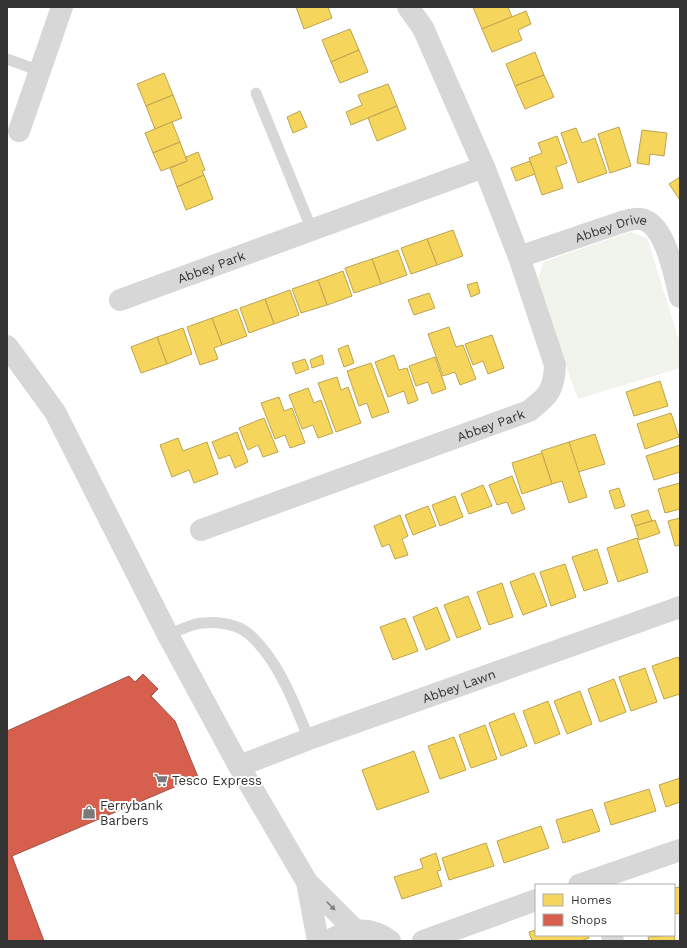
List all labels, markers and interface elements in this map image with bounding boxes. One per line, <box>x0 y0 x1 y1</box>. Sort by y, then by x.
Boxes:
street label: Abbey Drive <box>573 212 649 245</box>
street label: Abbey Park <box>175 248 248 286</box>
street label: Abbey Park <box>455 406 527 445</box>
street label: Abbey Lawn <box>420 666 498 706</box>
supermarket icon: Tesco Express <box>153 772 169 788</box>
place label: Tesco Express <box>172 773 262 788</box>
place label: Ferrybank Barbers <box>100 798 164 828</box>
shop icon: Ferrybank Barbers <box>81 804 97 820</box>
legend <box>535 884 675 936</box>
text: Homes <box>571 893 612 907</box>
one-way arrow <box>326 901 336 911</box>
text: Shops <box>571 913 607 927</box>

